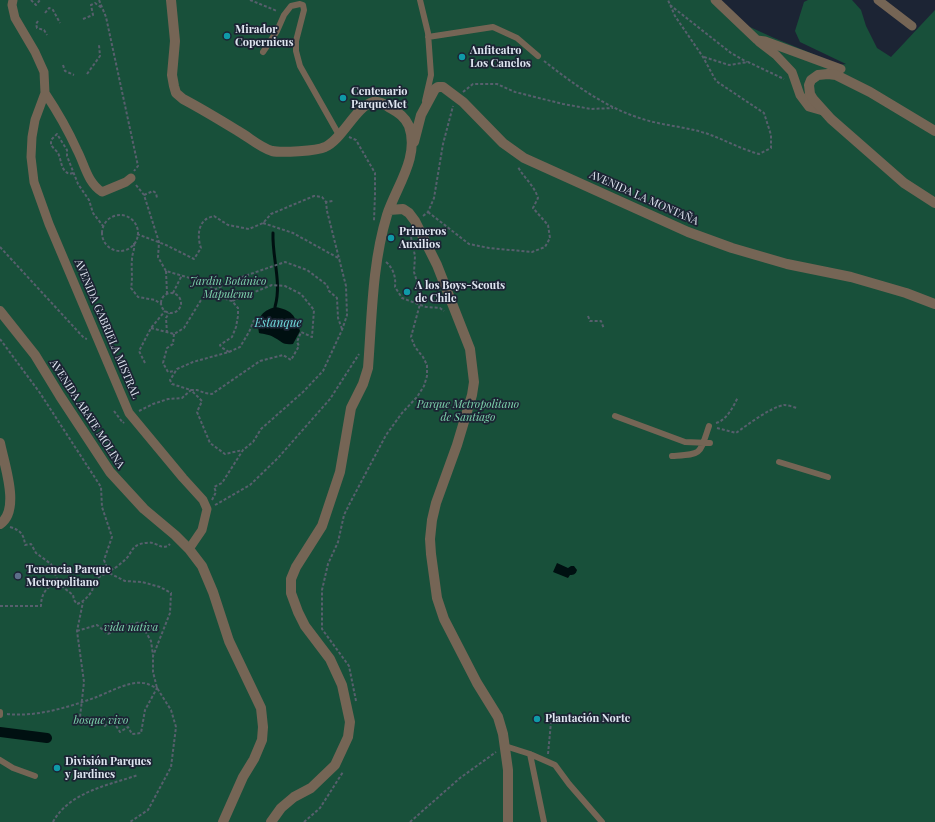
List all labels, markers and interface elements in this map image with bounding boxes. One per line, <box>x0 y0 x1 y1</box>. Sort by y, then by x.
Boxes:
place label: Mirador Copernicus <box>235 23 294 49</box>
marker: Mirador Copernicus <box>222 31 232 41</box>
place label: Anfiteatro Los Canelos <box>470 44 531 70</box>
marker: Anfiteatro Los Canelos <box>457 52 467 62</box>
place label: Centenario ParqueMet <box>351 85 408 111</box>
marker: Centenario ParqueMet <box>338 93 348 103</box>
street label: AVENIDA LA MONTAÑA <box>587 168 701 228</box>
place label: Primeros Auxilios <box>399 225 446 251</box>
marker: Primeros Auxilios <box>386 233 396 243</box>
street label: AVENIDA GABRIELA MISTRAL <box>72 257 142 401</box>
park label: Jardín Botánico Mapulemu <box>190 275 266 301</box>
place label: A los Boys-Scouts de Chile <box>415 279 505 305</box>
marker: A los Boys-Scouts de Chile <box>402 287 412 297</box>
water label: Estanque <box>254 316 302 330</box>
street label: AVENIDA ABATE MOLINA <box>47 357 127 471</box>
park label: Parque Metropolitano de Santiago <box>417 398 519 424</box>
place label: Tenencia Parque Metropolitano <box>26 563 111 589</box>
marker: Tenencia Parque Metropolitano <box>13 571 23 581</box>
park label: vida nativa <box>104 621 158 635</box>
place label: Plantación Norte <box>545 712 630 726</box>
park label: bosque vivo <box>74 714 128 728</box>
marker: Plantación Norte <box>532 714 542 724</box>
place label: División Parques y Jardines <box>65 755 151 781</box>
marker: División Parques y Jardines <box>52 763 62 773</box>

